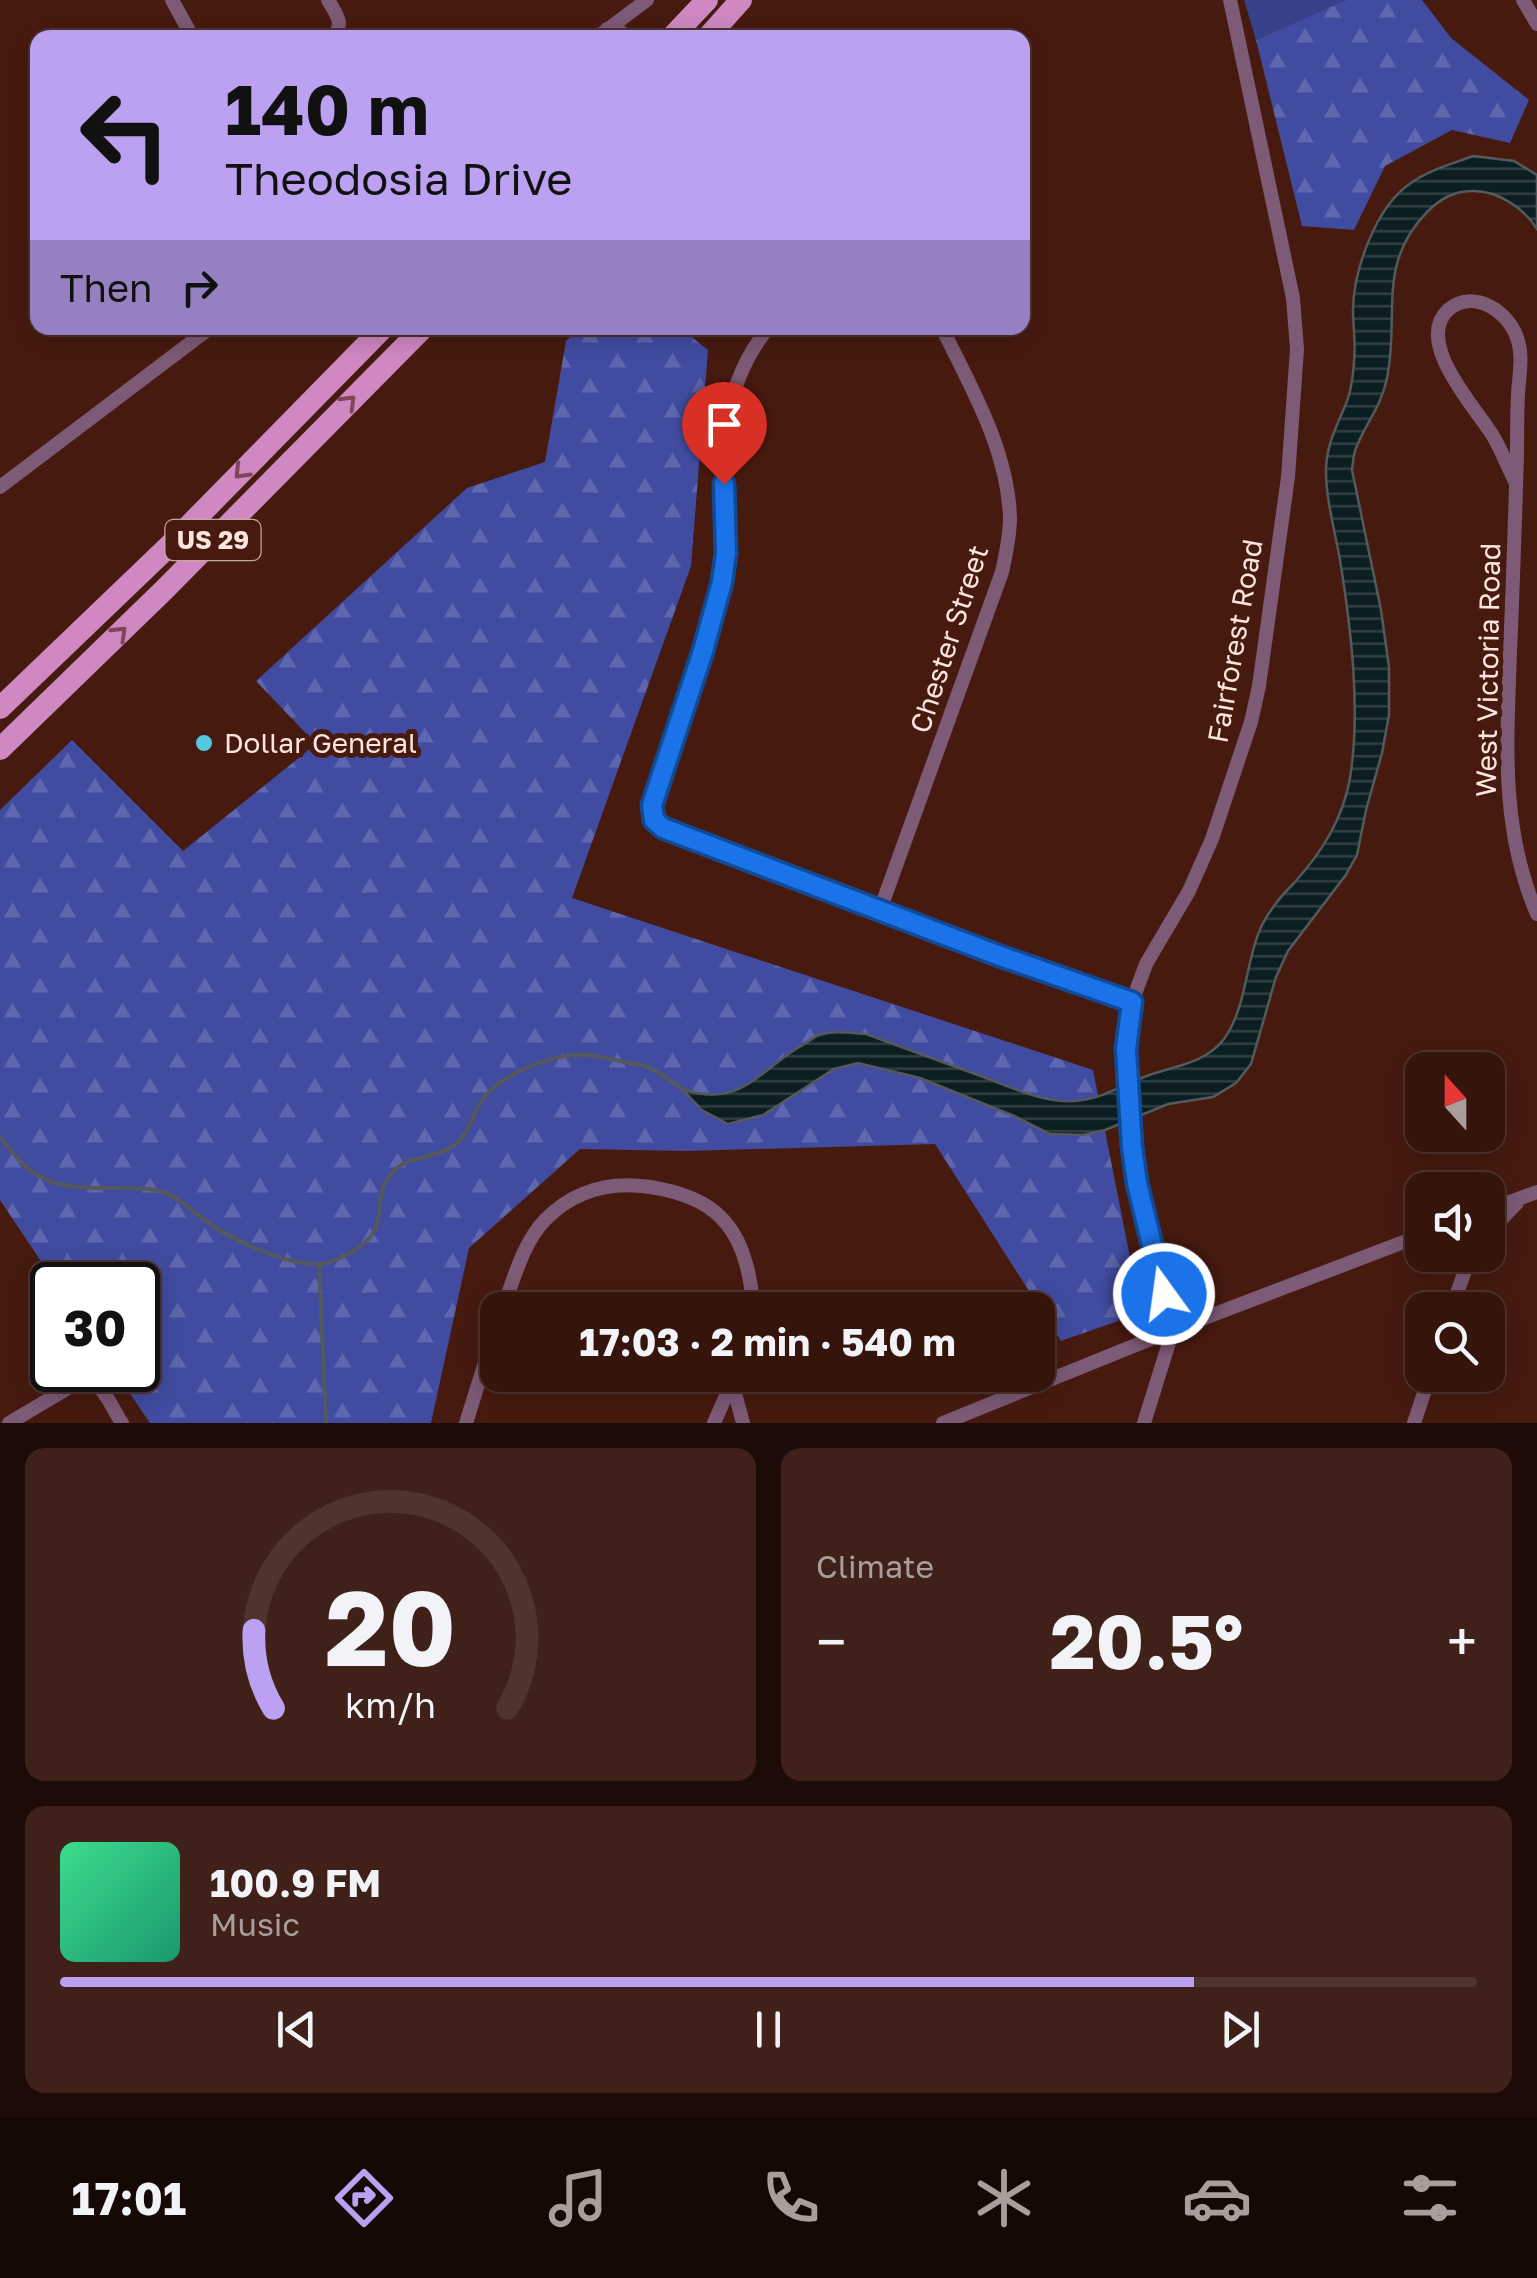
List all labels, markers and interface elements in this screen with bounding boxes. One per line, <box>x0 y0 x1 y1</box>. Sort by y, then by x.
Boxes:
text: 140 m <box>225 66 429 150</box>
icon: left <box>60 70 190 200</box>
text: Theodosia Drive <box>225 151 572 205</box>
icon: right <box>172 260 227 315</box>
text: Then <box>60 265 152 310</box>
pin <box>682 382 767 485</box>
one-way arrow <box>338 396 356 414</box>
icon: arrive <box>697 397 752 452</box>
one-way arrow <box>234 460 252 478</box>
road number: US 29 <box>166 520 260 560</box>
street label: Fairforest Road <box>1200 537 1269 745</box>
street label: Chester Street <box>903 541 994 737</box>
street label: West Victoria Road <box>1469 543 1506 797</box>
one-way arrow <box>109 626 127 644</box>
place label: Dollar General <box>224 726 417 759</box>
marker: Dollar General <box>193 732 215 754</box>
north arrow <box>1405 1052 1505 1152</box>
map controls <box>1405 1052 1505 1392</box>
button: sound <box>1405 1172 1505 1272</box>
position arrow <box>1112 1242 1216 1346</box>
speed limit sign: 30 <box>30 1262 160 1392</box>
button: search <box>1405 1292 1505 1392</box>
text: 17:03 · 2 min · 540 m <box>579 1319 956 1364</box>
text: Climate <box>816 1547 934 1585</box>
text: 20 <box>325 1564 456 1689</box>
text: 20.5° <box>1050 1595 1243 1686</box>
text: − <box>816 1608 846 1674</box>
text: + <box>1447 1608 1477 1674</box>
text: km/h <box>345 1683 436 1726</box>
text: 100.9 FM <box>210 1860 381 1905</box>
text: Music <box>210 1905 300 1943</box>
icon: previous <box>269 2002 324 2057</box>
icon: pause <box>741 2002 796 2057</box>
icon: next <box>1213 2002 1268 2057</box>
icon: directions <box>329 2163 399 2233</box>
icon: music <box>543 2163 613 2233</box>
icon: phone <box>756 2163 826 2233</box>
icon: climate <box>969 2163 1039 2233</box>
icon: car <box>1182 2163 1252 2233</box>
icon: filters <box>1395 2163 1465 2233</box>
text: 17:01 <box>72 2171 186 2225</box>

